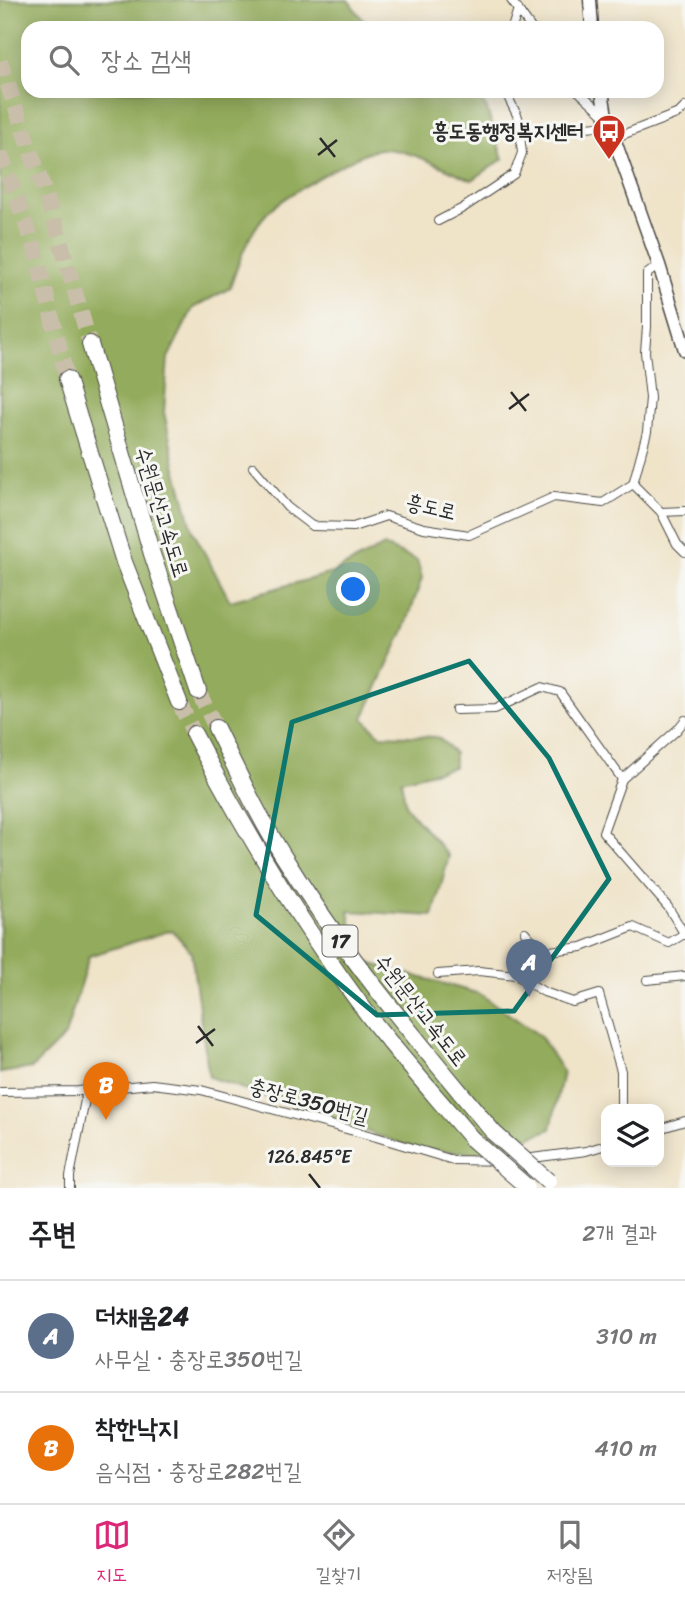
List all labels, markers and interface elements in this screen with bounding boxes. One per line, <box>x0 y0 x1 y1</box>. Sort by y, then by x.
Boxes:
search box <box>21 21 664 98</box>
text: 장소 검색 <box>101 37 191 83</box>
icon: search <box>45 41 83 79</box>
place label: 흥도동행정복지센터 <box>432 112 584 150</box>
bus stop icon: 흥도동행정복지센터 <box>590 112 628 161</box>
street label: 수원문산고속도로 <box>124 442 200 582</box>
street label: 흥도로 <box>402 483 460 531</box>
your location <box>336 572 370 606</box>
road number: 17 <box>322 925 358 956</box>
pin: A <box>506 939 552 997</box>
street label: 수원문산고속도로 <box>364 945 478 1075</box>
pin: B <box>83 1062 129 1120</box>
street label: 충장로350번길 <box>245 1067 373 1135</box>
map controls <box>601 1104 664 1167</box>
button: layers <box>601 1104 664 1167</box>
text: 126.845°E <box>267 1141 352 1173</box>
text: 주변 <box>28 1207 76 1261</box>
text: 2개 결과 <box>582 1213 657 1254</box>
text: 더채움24 <box>95 1293 189 1339</box>
text: A <box>43 1316 59 1357</box>
text: 310 m <box>596 1316 657 1357</box>
text: 사무실 · 충장로350번길 <box>95 1339 302 1380</box>
text: 착한낙지 <box>95 1405 179 1451</box>
text: B <box>44 1428 58 1469</box>
text: 410 m <box>595 1428 657 1469</box>
text: 음식점 · 충장로282번길 <box>95 1451 302 1492</box>
tab: 지도 <box>93 1516 131 1591</box>
tab: 길찾기 <box>316 1516 361 1591</box>
tab: 저장됨 <box>547 1516 592 1591</box>

